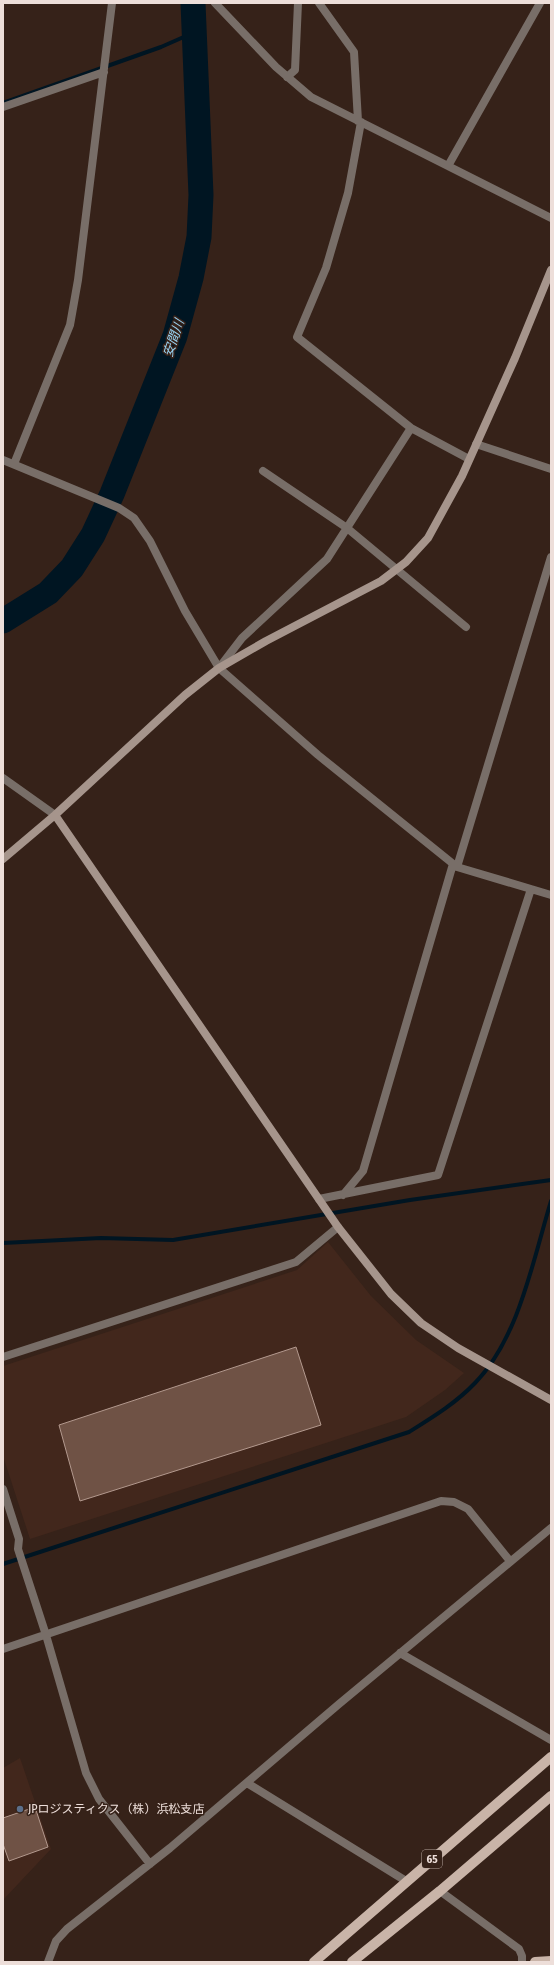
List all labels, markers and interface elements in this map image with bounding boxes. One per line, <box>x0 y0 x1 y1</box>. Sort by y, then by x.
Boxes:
water label: 安間川 <box>160 315 188 359</box>
place label: JPロジスティクス（株）浜松支店 <box>28 1802 204 1816</box>
marker: JPロジスティクス（株）浜松支店 <box>15 1804 25 1814</box>
road number: 65 <box>422 1850 442 1868</box>

